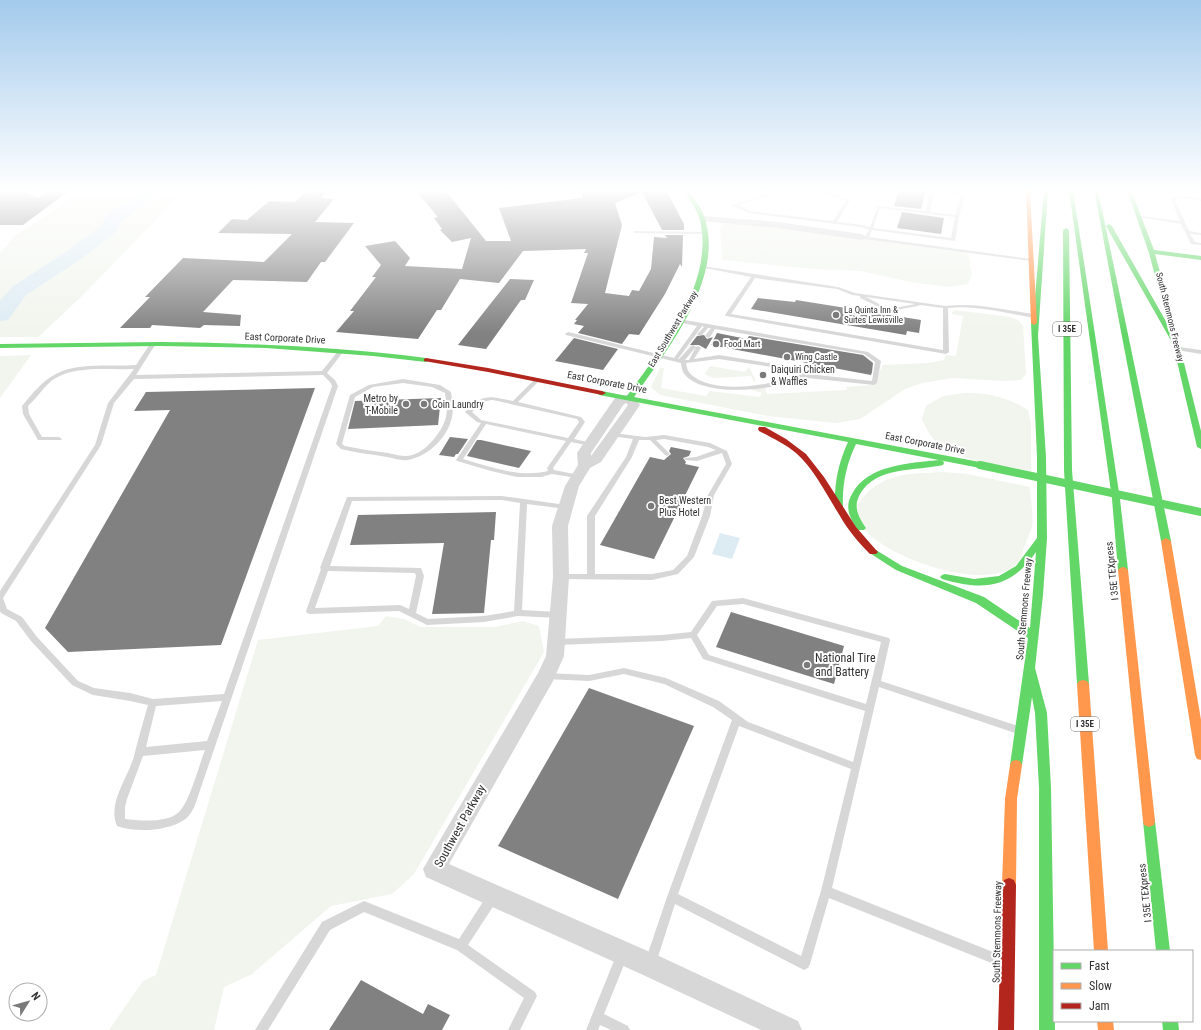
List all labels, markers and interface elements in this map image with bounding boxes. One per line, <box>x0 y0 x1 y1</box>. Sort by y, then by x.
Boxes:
street label: South Stemmons Freeway <box>1154 271 1186 363</box>
street label: East Southwest Parkway <box>646 289 700 369</box>
place label: La Quinta Inn & Suites Lewisville <box>844 305 903 325</box>
marker: La Quinta Inn & Suites Lewisville <box>831 310 841 320</box>
road number: I 35E <box>1053 322 1081 336</box>
street label: East Corporate Drive <box>244 330 326 346</box>
marker: Food Mart <box>711 339 721 349</box>
place label: Food Mart <box>724 339 761 349</box>
marker: Wing Castle <box>782 352 792 362</box>
place label: Wing Castle <box>795 352 837 362</box>
place label: Daiquiri Chicken & Waffles <box>771 364 835 387</box>
street label: East Corporate Drive <box>566 369 648 395</box>
marker: Daiquiri Chicken & Waffles <box>758 370 768 380</box>
place label: Metro by T-Mobile <box>363 393 398 416</box>
marker: Metro by T-Mobile <box>401 399 411 409</box>
marker: Coin Laundry <box>419 399 429 409</box>
place label: Coin Laundry <box>432 399 484 410</box>
street label: East Corporate Drive <box>884 430 966 456</box>
place label: Best Western Plus Hotel <box>659 495 711 518</box>
marker: Best Western Plus Hotel <box>646 501 656 511</box>
street label: I 35E TEXpress <box>1103 541 1121 601</box>
street label: South Stemmons Freeway <box>1014 558 1034 660</box>
place label: National Tire and Battery <box>815 651 876 679</box>
marker: National Tire and Battery <box>802 660 812 670</box>
road number: I 35E <box>1071 717 1099 731</box>
street label: Southwest Parkway <box>431 782 489 870</box>
street label: I 35E TEXpress <box>1136 863 1154 923</box>
street label: South Stemmons Freeway <box>991 881 1003 983</box>
legend <box>1053 950 1193 1022</box>
text: Fast <box>1089 959 1110 973</box>
text: Slow <box>1089 979 1112 993</box>
north arrow <box>8 982 48 1022</box>
text: N <box>28 990 43 1003</box>
text: Jam <box>1089 999 1110 1013</box>

